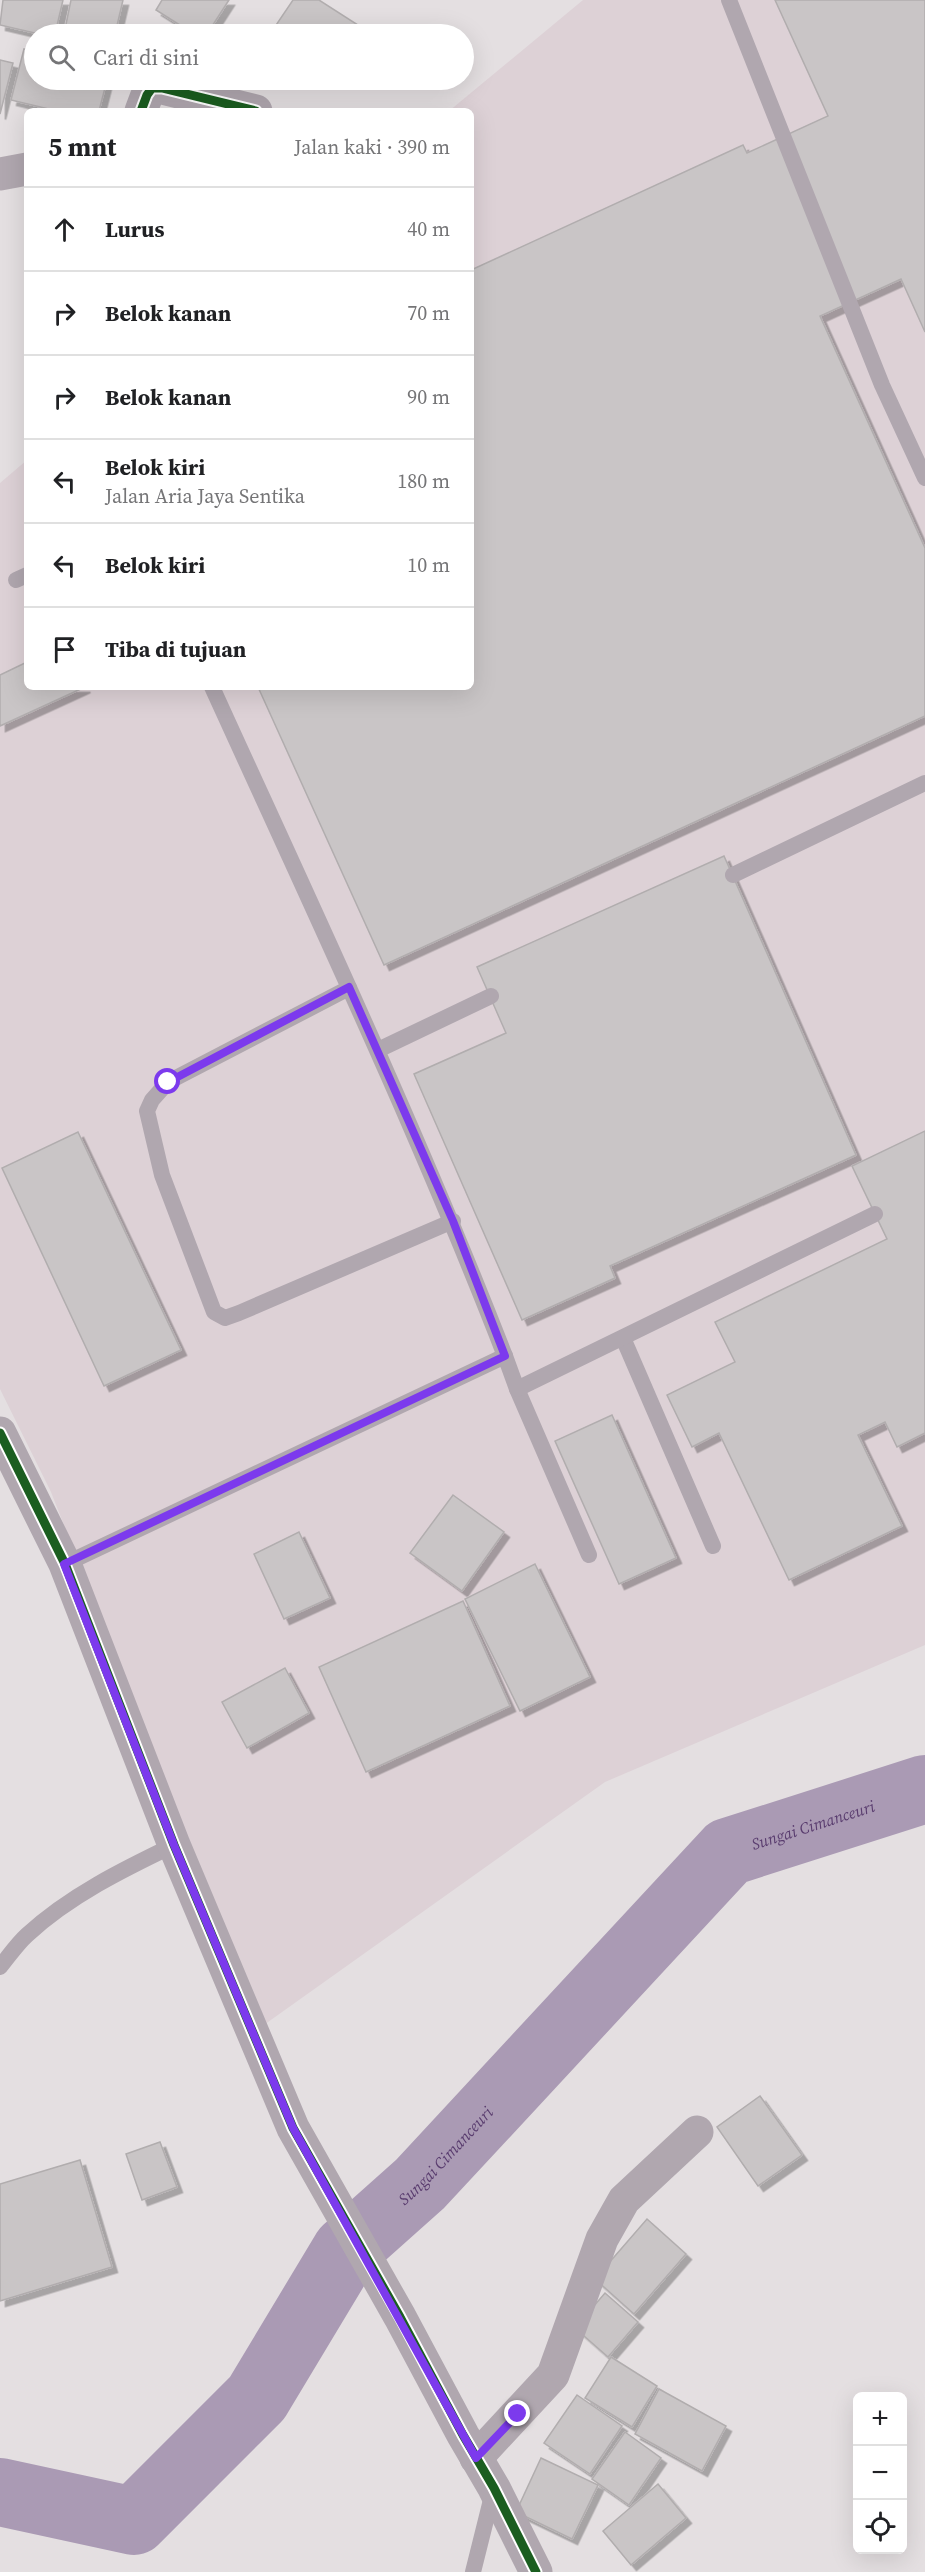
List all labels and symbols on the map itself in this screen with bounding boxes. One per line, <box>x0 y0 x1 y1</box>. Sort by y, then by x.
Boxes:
route start <box>154 1068 180 1094</box>
water label: Sungai Cimanceuri <box>748 1795 878 1855</box>
water label: Sungai Cimanceuri <box>393 2101 498 2210</box>
route end <box>504 2400 530 2426</box>

